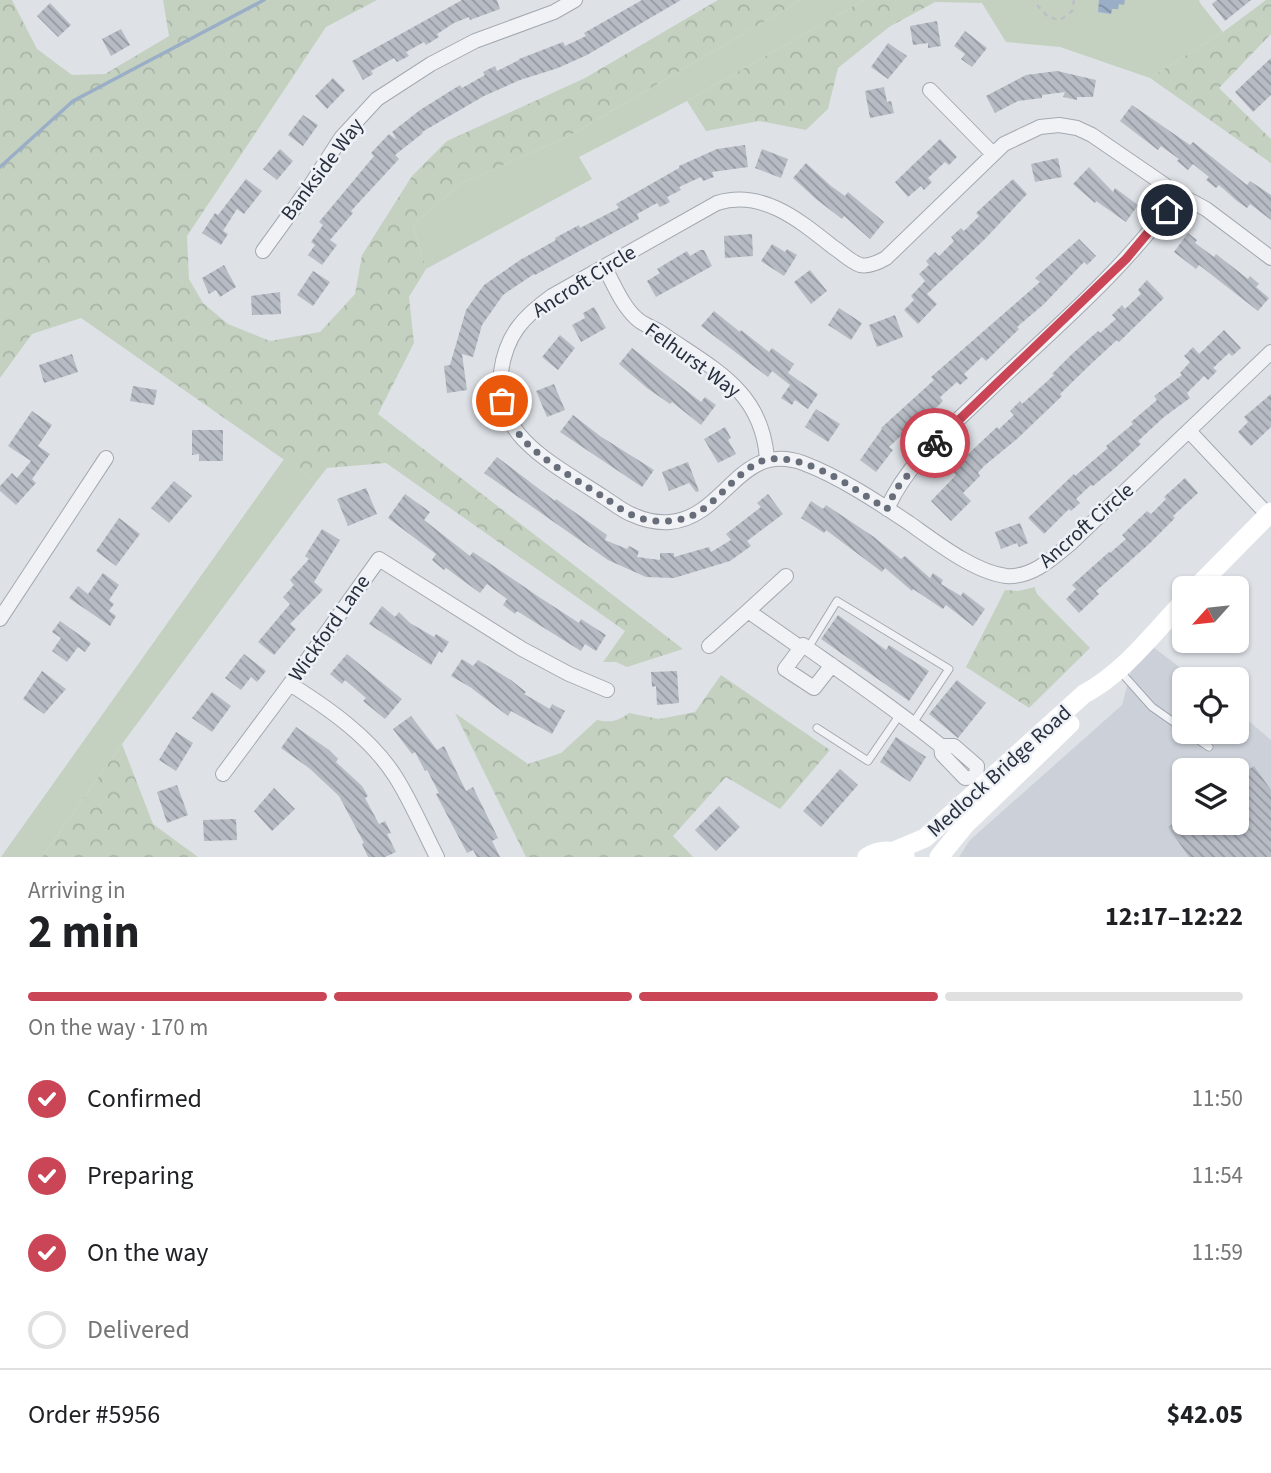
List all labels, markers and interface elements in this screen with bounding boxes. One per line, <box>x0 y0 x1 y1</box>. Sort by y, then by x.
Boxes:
street label: Bankside Way <box>273 111 371 227</box>
pin <box>1137 180 1197 240</box>
icon: home <box>1148 191 1186 229</box>
street label: Ancroft Circle <box>526 237 642 325</box>
street label: Felhurst Way <box>639 315 747 405</box>
pin <box>472 371 532 431</box>
icon: bag <box>483 382 521 420</box>
courier <box>900 408 970 478</box>
icon: bike <box>916 424 954 462</box>
street label: Ancroft Circle <box>1032 475 1140 575</box>
street label: Wickford Lane <box>281 568 377 688</box>
north arrow <box>1172 576 1250 653</box>
map controls <box>1172 576 1249 835</box>
button: locate <box>1172 667 1249 744</box>
street label: Medlock Bridge Road <box>920 698 1078 844</box>
button: layers <box>1172 758 1249 835</box>
text: Arriving in <box>28 874 126 907</box>
text: 12:17–12:22 <box>1105 898 1243 935</box>
text: 2 min <box>28 900 140 965</box>
text: On the way · 170 m <box>28 1011 208 1044</box>
icon: check <box>28 1080 66 1118</box>
text: Confirmed <box>87 1080 202 1117</box>
text: 11:50 <box>1192 1082 1243 1115</box>
icon: check <box>28 1157 66 1195</box>
text: Preparing <box>87 1157 193 1194</box>
text: 11:54 <box>1192 1159 1243 1192</box>
icon: check <box>28 1234 66 1272</box>
text: On the way <box>87 1234 208 1271</box>
text: 11:59 <box>1192 1236 1243 1269</box>
text: Delivered <box>87 1311 190 1348</box>
text: Order #5956 <box>28 1396 160 1433</box>
text: $42.05 <box>1167 1396 1243 1433</box>

